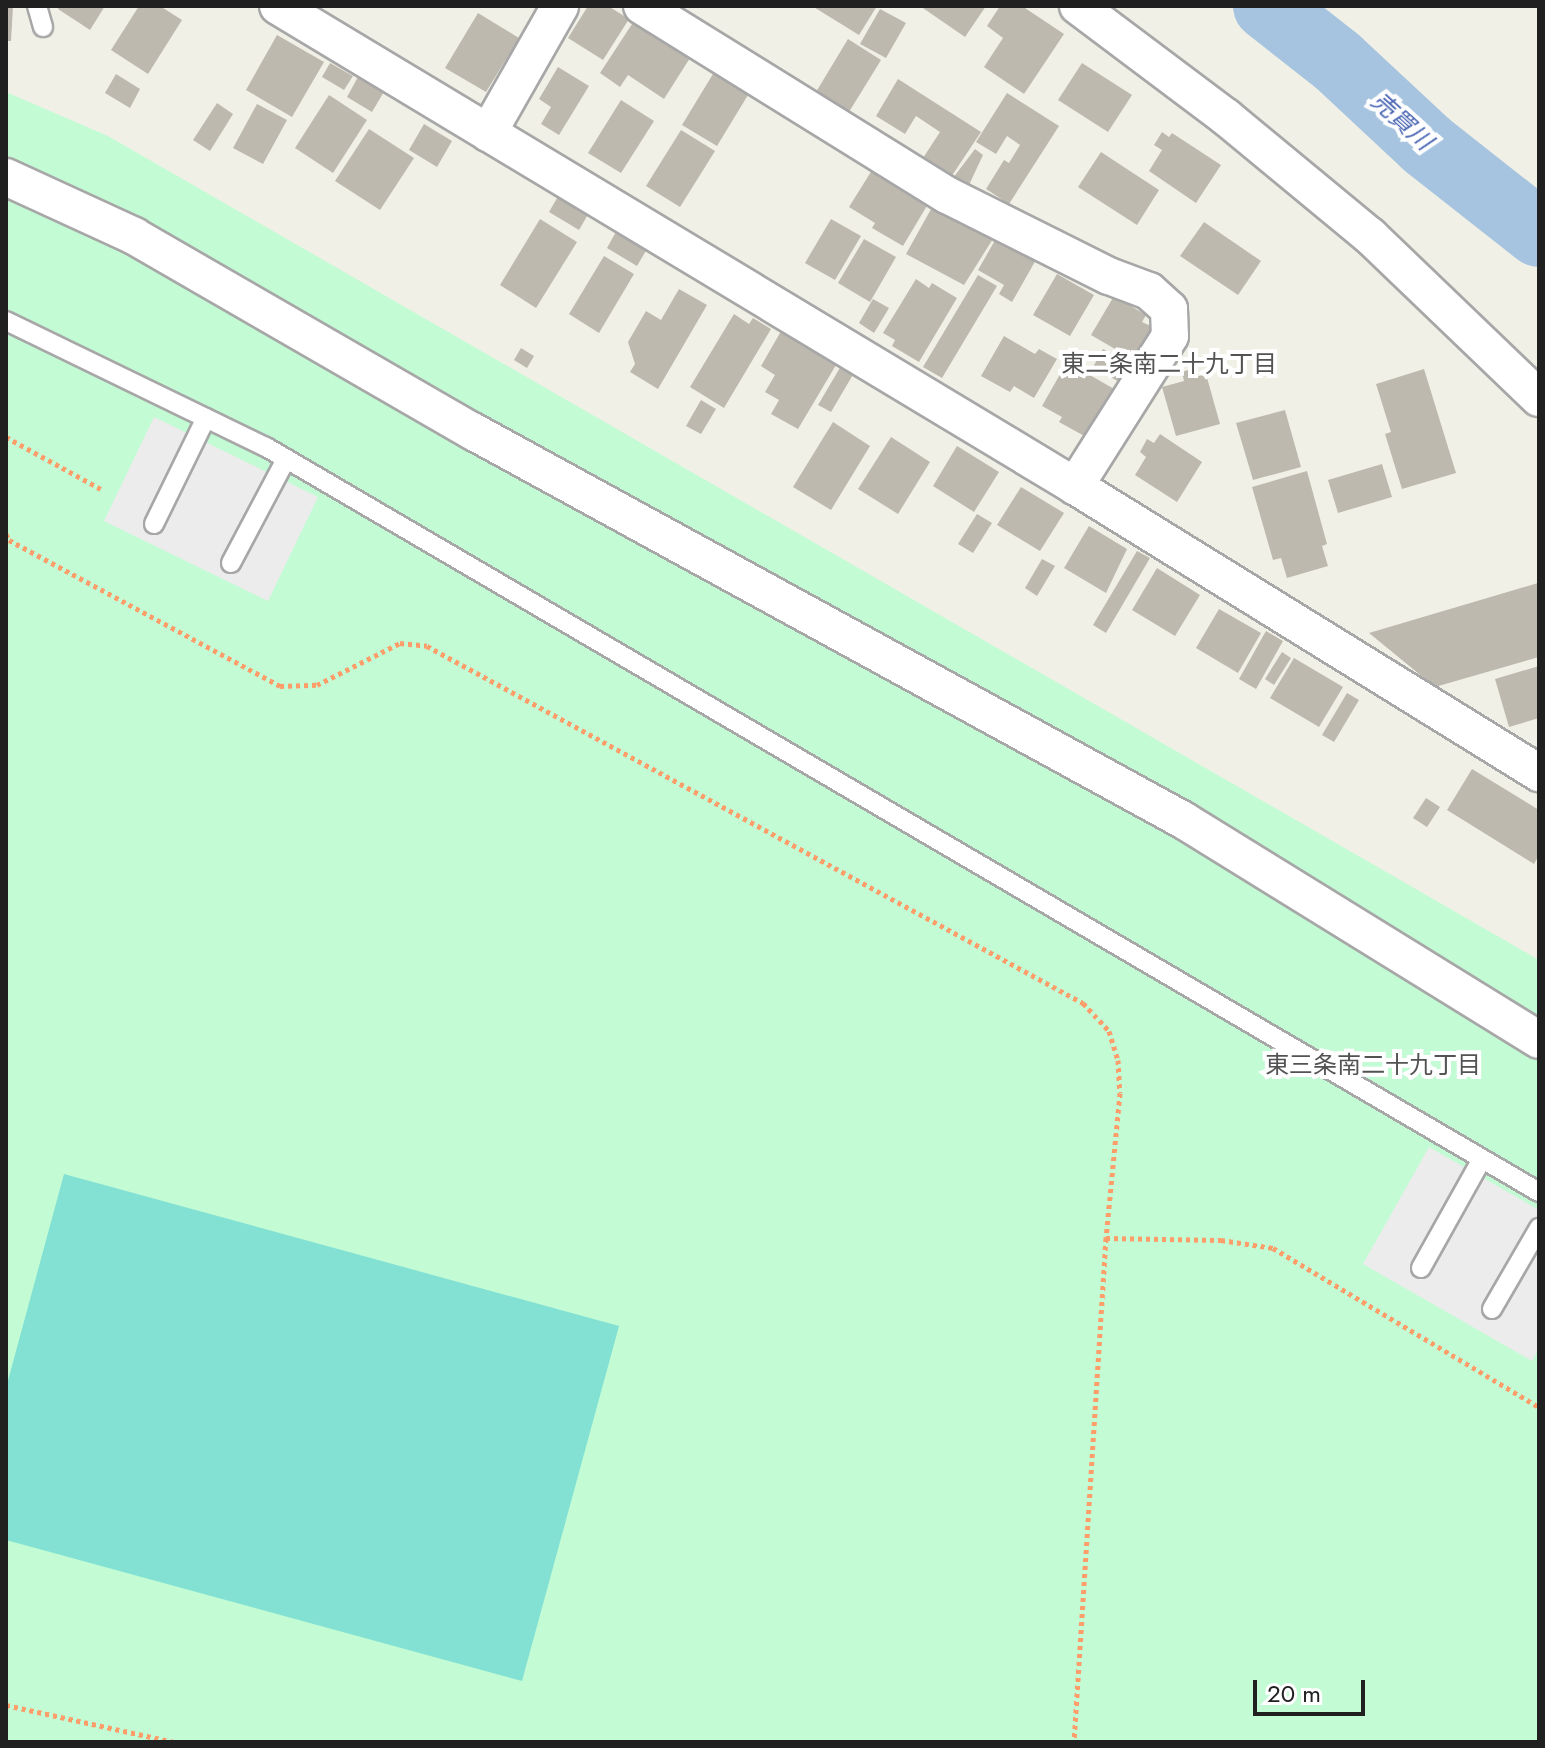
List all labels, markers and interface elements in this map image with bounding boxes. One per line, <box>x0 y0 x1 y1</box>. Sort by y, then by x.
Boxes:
water label: 売買川 <box>1366 86 1438 156</box>
district label: 東二条南二十九丁目 <box>1061 350 1277 378</box>
district label: 東三条南二十九丁目 <box>1265 1051 1481 1079</box>
scale bar <box>1257 1664 1369 1714</box>
text: 20 m <box>1267 1676 1321 1711</box>

